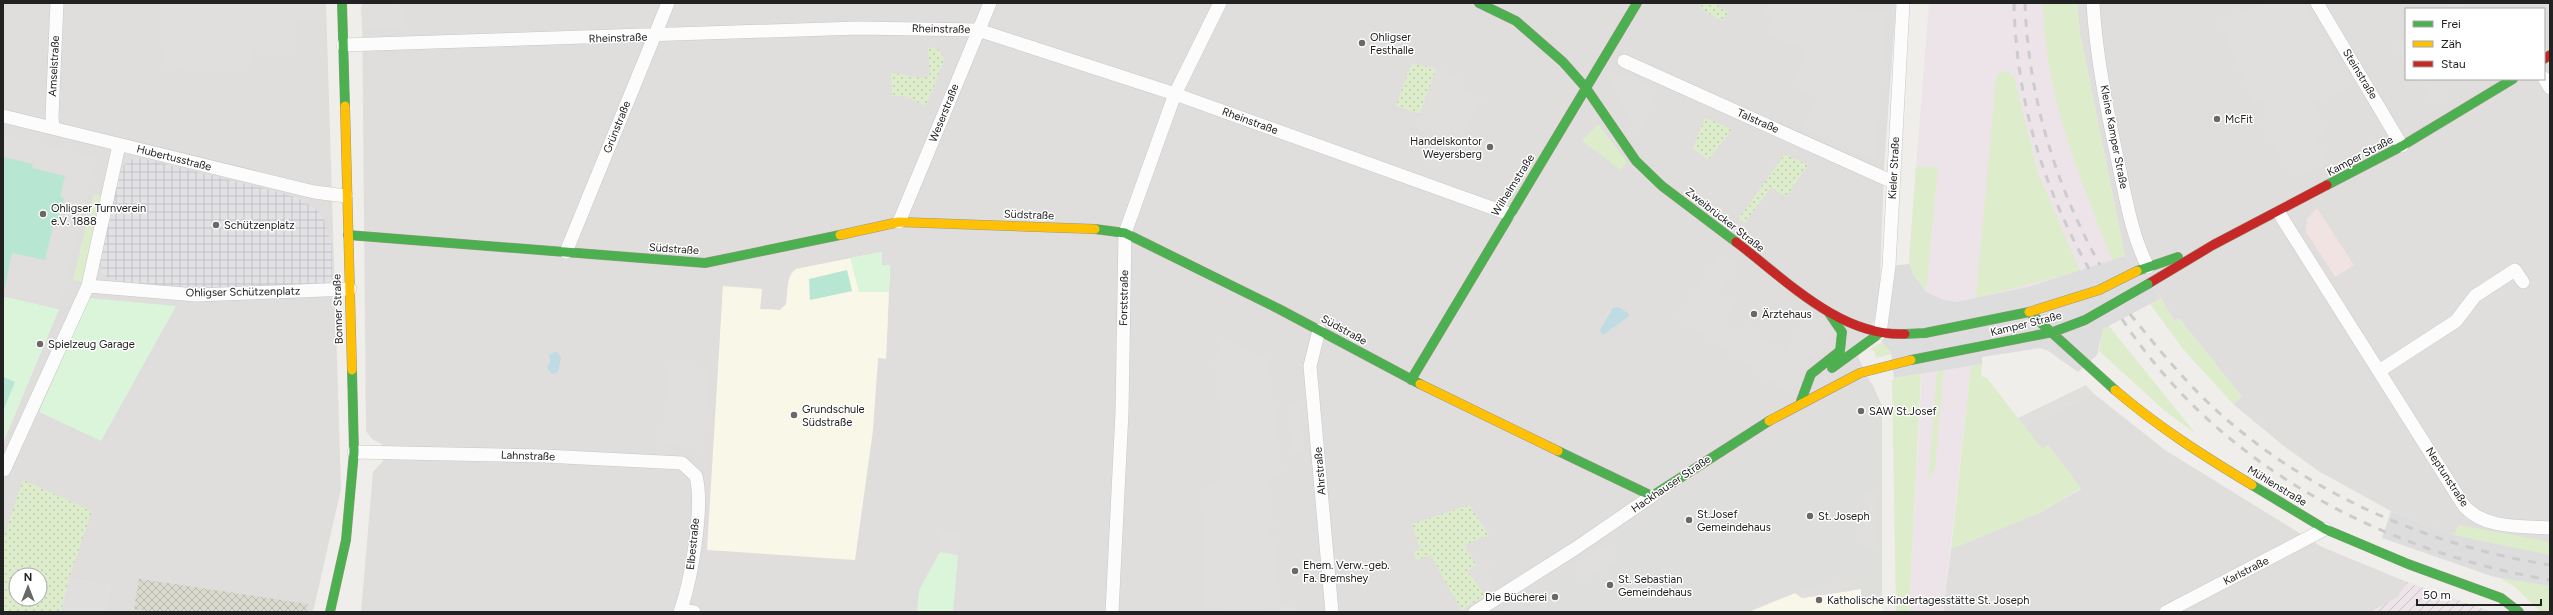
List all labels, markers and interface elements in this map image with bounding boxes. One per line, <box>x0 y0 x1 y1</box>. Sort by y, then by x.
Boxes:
legend <box>2405 8 2545 80</box>
text: Frei <box>2441 17 2461 31</box>
street label: Rheinstraße <box>912 22 970 36</box>
street label: Rheinstraße <box>589 30 647 46</box>
place label: Ohligser Festhalle <box>1370 31 1414 57</box>
street label: Amselstraße <box>46 35 62 97</box>
text: Zäh <box>2441 37 2462 51</box>
marker: Ohligser Festhalle <box>1357 38 1367 48</box>
street label: Steinstraße <box>2340 46 2380 102</box>
text: Stau <box>2441 57 2466 71</box>
street label: Weserstraße <box>926 82 962 144</box>
street label: Kleine Kamper Straße <box>2098 84 2130 190</box>
street label: Grünstraße <box>601 99 633 155</box>
street label: Rheinstraße <box>1220 105 1280 137</box>
street label: Talstraße <box>1735 106 1781 136</box>
place label: McFit <box>2225 113 2253 126</box>
marker: McFit <box>2212 114 2222 124</box>
street label: Kamper Straße <box>2325 133 2395 179</box>
place label: Handelskontor Weyersberg <box>1410 135 1482 161</box>
street label: Kieler Straße <box>1886 136 1902 200</box>
street label: Hubertusstraße <box>135 142 213 174</box>
marker: Handelskontor Weyersberg <box>1485 142 1495 152</box>
street label: Wilhelmstraße <box>1489 152 1537 218</box>
street label: Zweibrücker Straße <box>1683 185 1767 255</box>
place label: Ohligser Turnverein e.V. 1888 <box>51 202 146 228</box>
street label: Südstraße <box>1004 208 1054 222</box>
marker: Ohligser Turnverein e.V. 1888 <box>38 209 48 219</box>
place label: Schützenplatz <box>224 219 295 232</box>
marker: Schützenplatz <box>211 220 221 230</box>
street label: Südstraße <box>649 241 699 257</box>
street label: Forststraße <box>1117 270 1131 326</box>
street label: Bonner Straße <box>330 274 346 344</box>
street label: Ohligser Schützenplatz <box>186 285 300 299</box>
place label: Ärztehaus <box>1762 308 1812 321</box>
marker: Ärztehaus <box>1749 309 1759 319</box>
street label: Kamper Straße <box>1989 309 2063 339</box>
street label: Südstraße <box>1319 312 1369 348</box>
place label: Spielzeug Garage <box>48 338 135 351</box>
marker: Spielzeug Garage <box>35 339 45 349</box>
place label: Grundschule Südstraße <box>802 403 865 429</box>
place label: SAW St.Josef <box>1869 405 1937 418</box>
marker: SAW St.Josef <box>1856 406 1866 416</box>
marker: Grundschule Südstraße <box>789 410 799 420</box>
street label: Neptunstraße <box>2423 445 2471 509</box>
street label: Ahrstraße <box>1311 446 1329 496</box>
street label: Lahnstraße <box>501 449 555 463</box>
street label: Hackhauser Straße <box>1629 453 1713 515</box>
street label: Mühlenstraße <box>2245 463 2309 509</box>
place label: St.Josef Gemeindehaus <box>1697 508 1771 534</box>
place label: St. Joseph <box>1818 510 1870 523</box>
marker: St. Joseph <box>1805 511 1815 521</box>
marker: St.Josef Gemeindehaus <box>1684 515 1694 525</box>
street label: Elbestraße <box>684 517 702 571</box>
street label: Karlstraße <box>2221 554 2271 588</box>
place label: Ehem. Verw.-geb. Fa. Bremshey <box>1303 559 1390 585</box>
marker: Ehem. Verw.-geb. Fa. Bremshey <box>1290 566 1300 576</box>
north arrow <box>8 567 48 607</box>
text: N <box>24 571 32 584</box>
place label: St. Sebastian Gemeindehaus <box>1618 573 1692 599</box>
marker: St. Sebastian Gemeindehaus <box>1605 580 1615 590</box>
scale bar <box>2417 581 2541 607</box>
text: 50 m <box>2423 588 2451 602</box>
place label: Die Bücherei <box>1485 591 1547 604</box>
marker: Die Bücherei <box>1550 592 1560 602</box>
place label: Katholische Kindertagesstätte St. Joseph <box>1827 594 2029 607</box>
marker: Katholische Kindertagesstätte St. Joseph <box>1814 595 1824 605</box>

